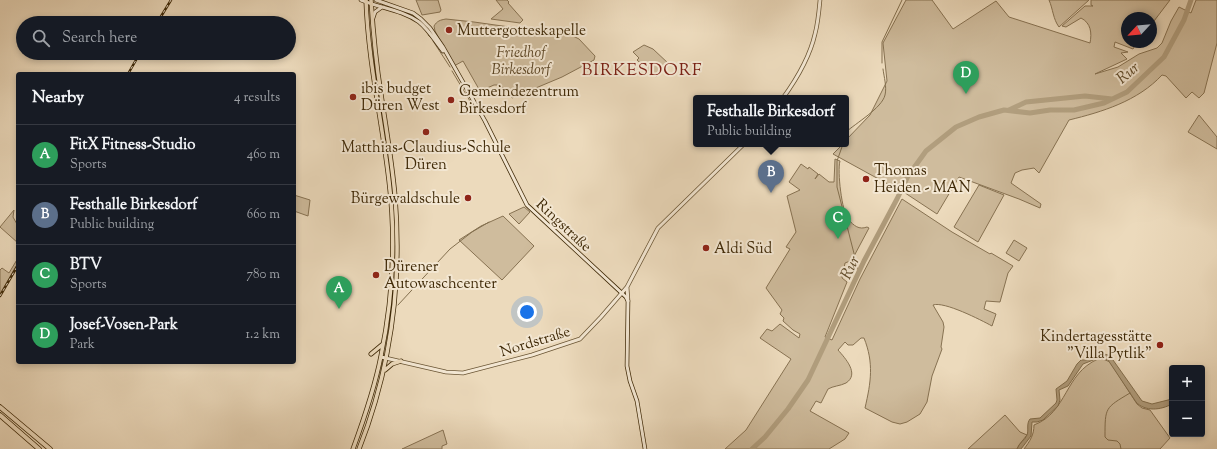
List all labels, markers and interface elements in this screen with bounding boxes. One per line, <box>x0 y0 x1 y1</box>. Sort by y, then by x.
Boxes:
north arrow <box>1121 12 1157 48</box>
search box <box>16 16 296 60</box>
place label: Muttergotteskapelle <box>457 21 586 42</box>
marker: Muttergotteskapelle <box>444 25 454 35</box>
icon: search <box>30 27 52 49</box>
text: Search here <box>62 28 137 49</box>
park label: Friedhof Birkesdorf <box>492 43 552 81</box>
water label: Rur <box>1112 57 1145 90</box>
district label: BIRKESDORF <box>582 59 702 83</box>
pin: D <box>953 61 979 94</box>
place label: ibis budget Düren West <box>361 79 439 117</box>
place label: Gemeindezentrum Birkesdorf <box>459 82 580 120</box>
text: Nearby <box>32 86 84 110</box>
text: 4 results <box>234 89 280 107</box>
marker: ibis budget Düren West <box>348 92 358 102</box>
marker: Gemeindezentrum Birkesdorf <box>446 95 456 105</box>
popup <box>693 95 849 147</box>
text: Festhalle Birkesdorf <box>707 102 835 123</box>
text: Public building <box>707 123 791 141</box>
marker: Matthias-Claudius-Schule Düren <box>421 127 431 137</box>
text: FitX Fitness-Studio <box>70 135 195 156</box>
place label: Matthias-Claudius-Schule Düren <box>341 138 511 176</box>
text: A <box>40 146 50 164</box>
text: 460 m <box>247 146 280 164</box>
text: Sports <box>70 156 107 174</box>
pin: B <box>758 160 784 193</box>
place label: Thomas Heiden - MAN <box>874 161 971 199</box>
marker: Thomas Heiden - MAN <box>861 174 871 184</box>
place label: Bürgewaldschule <box>351 189 460 210</box>
marker: Bürgewaldschule <box>463 193 473 203</box>
text: Festhalle Birkesdorf <box>70 195 198 216</box>
street label: Ringstraße <box>530 195 596 257</box>
text: B <box>41 206 49 224</box>
text: 660 m <box>247 206 280 224</box>
pin: C <box>825 206 851 239</box>
text: Public building <box>70 216 154 234</box>
place label: Aldi Süd <box>714 239 773 260</box>
marker: Aldi Süd <box>701 243 711 253</box>
water label: Rur <box>836 252 867 284</box>
text: BTV <box>70 255 102 276</box>
place label: Dürener Autowaschcenter <box>384 257 497 295</box>
text: C <box>40 266 50 284</box>
text: 780 m <box>247 266 280 284</box>
marker: Dürener Autowaschcenter <box>371 270 381 280</box>
text: Sports <box>70 276 107 294</box>
pin: A <box>326 276 352 309</box>
your location <box>517 302 537 322</box>
text: Josef-Vosen-Park <box>70 315 178 336</box>
street label: Nordstraße <box>498 322 573 363</box>
text: D <box>40 326 50 344</box>
text: 1.2 km <box>246 326 280 344</box>
place label: Kindertagesstätte "Villa Pytlik" <box>1040 327 1152 365</box>
text: Park <box>70 336 95 354</box>
marker: Kindertagesstätte "Villa Pytlik" <box>1155 340 1165 350</box>
map controls <box>1169 365 1205 437</box>
button: + <box>1169 365 1205 401</box>
button: − <box>1169 401 1205 437</box>

